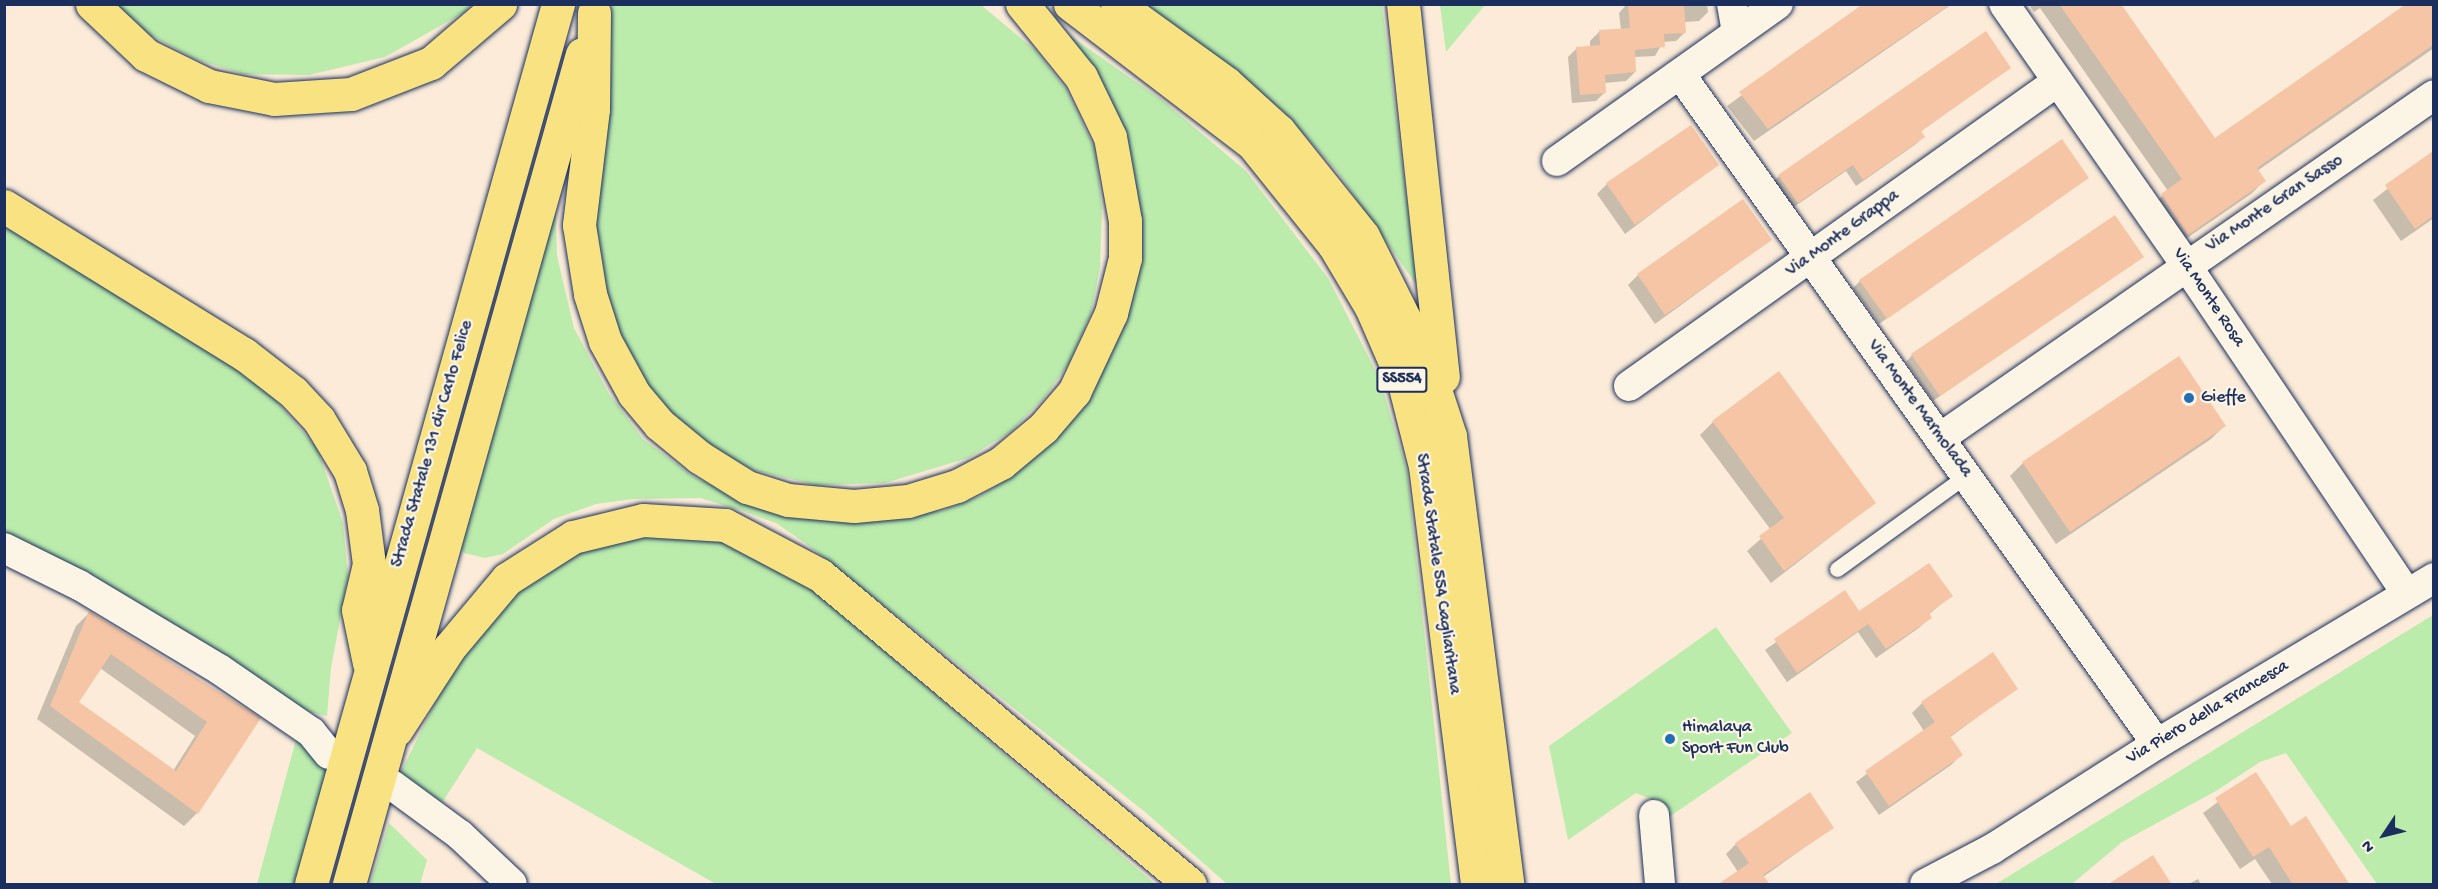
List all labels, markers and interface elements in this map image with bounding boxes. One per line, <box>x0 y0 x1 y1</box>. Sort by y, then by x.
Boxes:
street label: Via Monte Gran Sasso <box>2202 150 2348 258</box>
street label: Via Monte Grappa <box>1782 186 1904 282</box>
street label: Via Monte Rosa <box>2167 244 2249 352</box>
street label: Strada Statale 131 dir Carlo Felice <box>387 318 479 570</box>
street label: Via Monte Marmolada <box>1862 336 1976 482</box>
road number: SS554 <box>1375 367 1429 393</box>
place label: Gieffe <box>2201 387 2246 409</box>
marker: Gieffe <box>2182 391 2196 405</box>
street label: Strada Statale 554 Cagliaritana <box>1409 452 1465 696</box>
street label: Via Piero della Francesca <box>2123 656 2293 770</box>
place label: Himalaya Sport Fun Club <box>1682 718 1789 760</box>
marker: Himalaya Sport Fun Club <box>1663 732 1677 746</box>
north arrow <box>2354 805 2414 865</box>
text: N <box>2358 836 2380 855</box>

